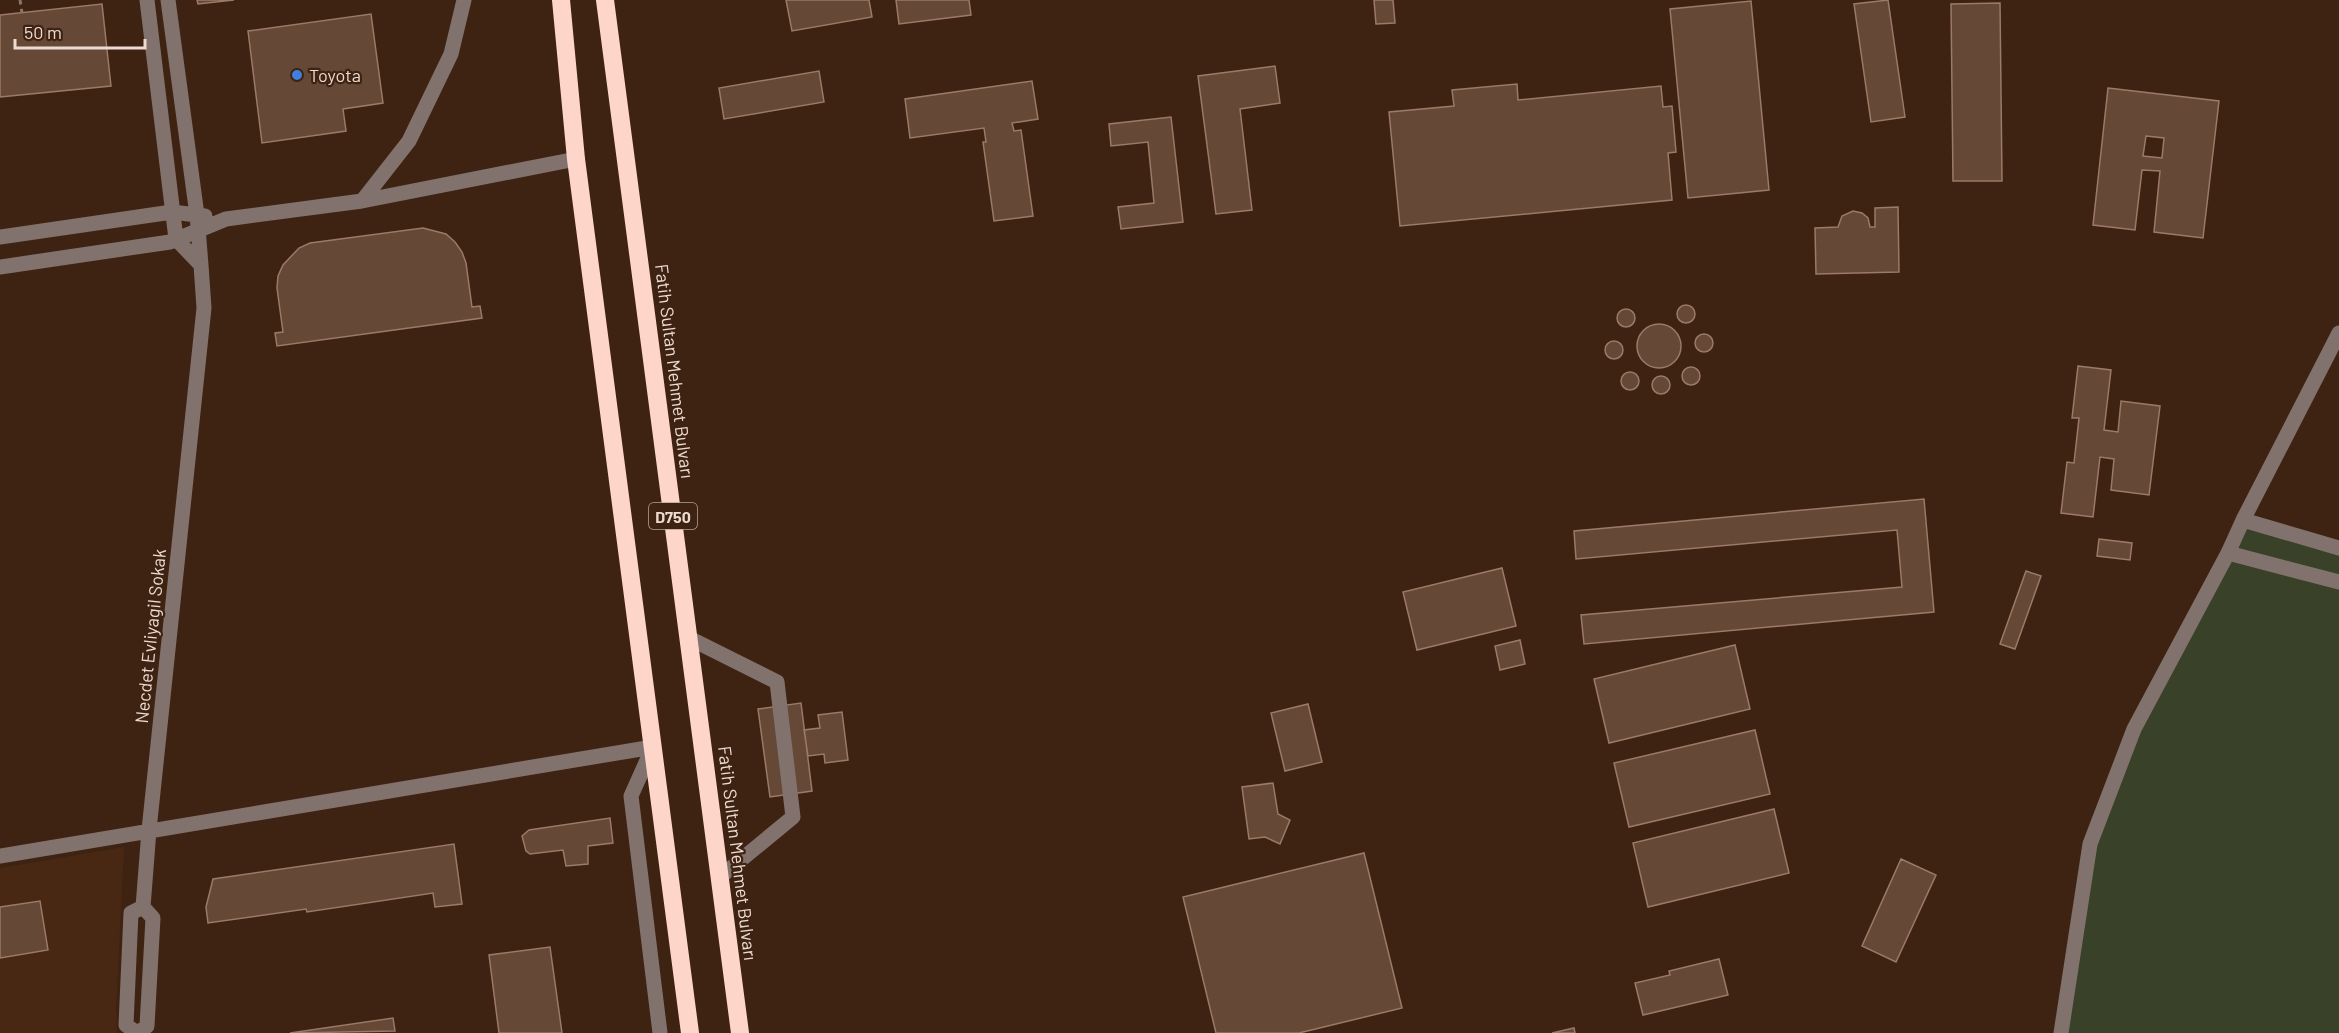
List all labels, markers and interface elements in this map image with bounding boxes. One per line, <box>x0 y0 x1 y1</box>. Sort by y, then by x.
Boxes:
scale bar <box>15 12 146 50</box>
text: 50 m <box>24 21 62 43</box>
place label: Toyota <box>309 64 361 86</box>
marker: Toyota <box>290 68 304 82</box>
street label: Fatih Sultan Mehmet Bulvarı <box>651 263 699 479</box>
road number: D750 <box>649 503 697 529</box>
street label: Necdet Evliyagil Sokak <box>130 548 170 724</box>
street label: Fatih Sultan Mehmet Bulvarı <box>714 745 762 961</box>

